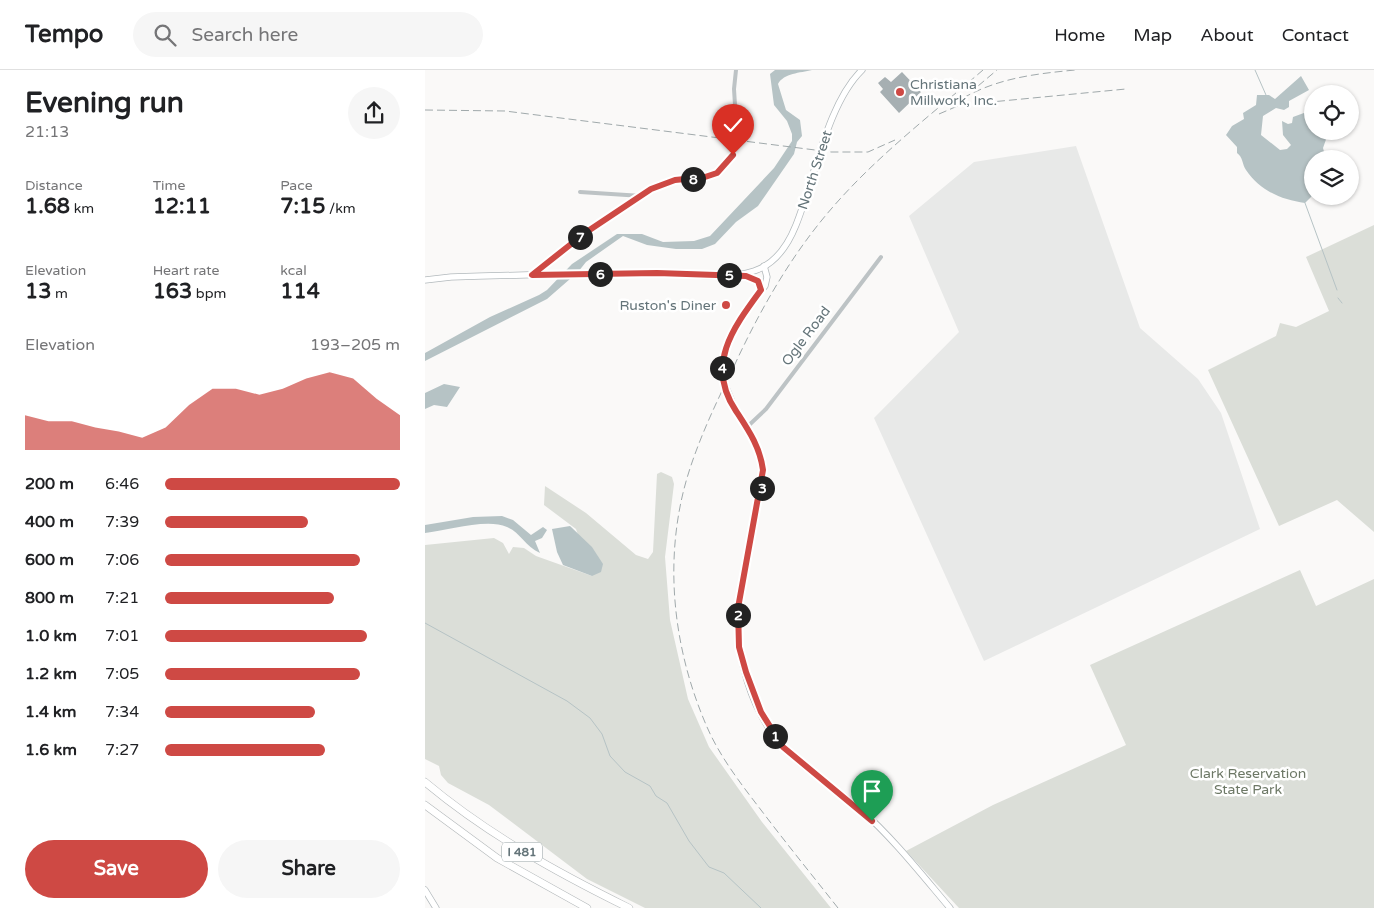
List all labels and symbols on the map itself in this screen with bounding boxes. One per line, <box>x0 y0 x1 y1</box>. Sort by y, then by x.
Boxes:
place label: Christiana Millwork, Inc. <box>910 76 997 109</box>
marker: Christiana Millwork, Inc. <box>894 86 906 98</box>
pin <box>712 104 754 155</box>
street label: North Street <box>794 128 836 212</box>
pin: 8 <box>681 166 705 192</box>
pin: 7 <box>567 224 593 250</box>
pin: 6 <box>587 262 613 286</box>
pin: 5 <box>717 262 741 288</box>
place label: Ruston's Diner <box>619 297 717 314</box>
marker: Ruston's Diner <box>720 299 732 311</box>
street label: Ogle Road <box>778 303 834 369</box>
pin: 4 <box>709 356 735 380</box>
pin: 3 <box>749 476 775 500</box>
pin: 2 <box>725 602 751 628</box>
pin: 1 <box>763 724 787 748</box>
park label: Clark Reservation State Park <box>1190 765 1306 798</box>
pin <box>851 770 893 821</box>
road number: I 481 <box>502 842 542 862</box>

